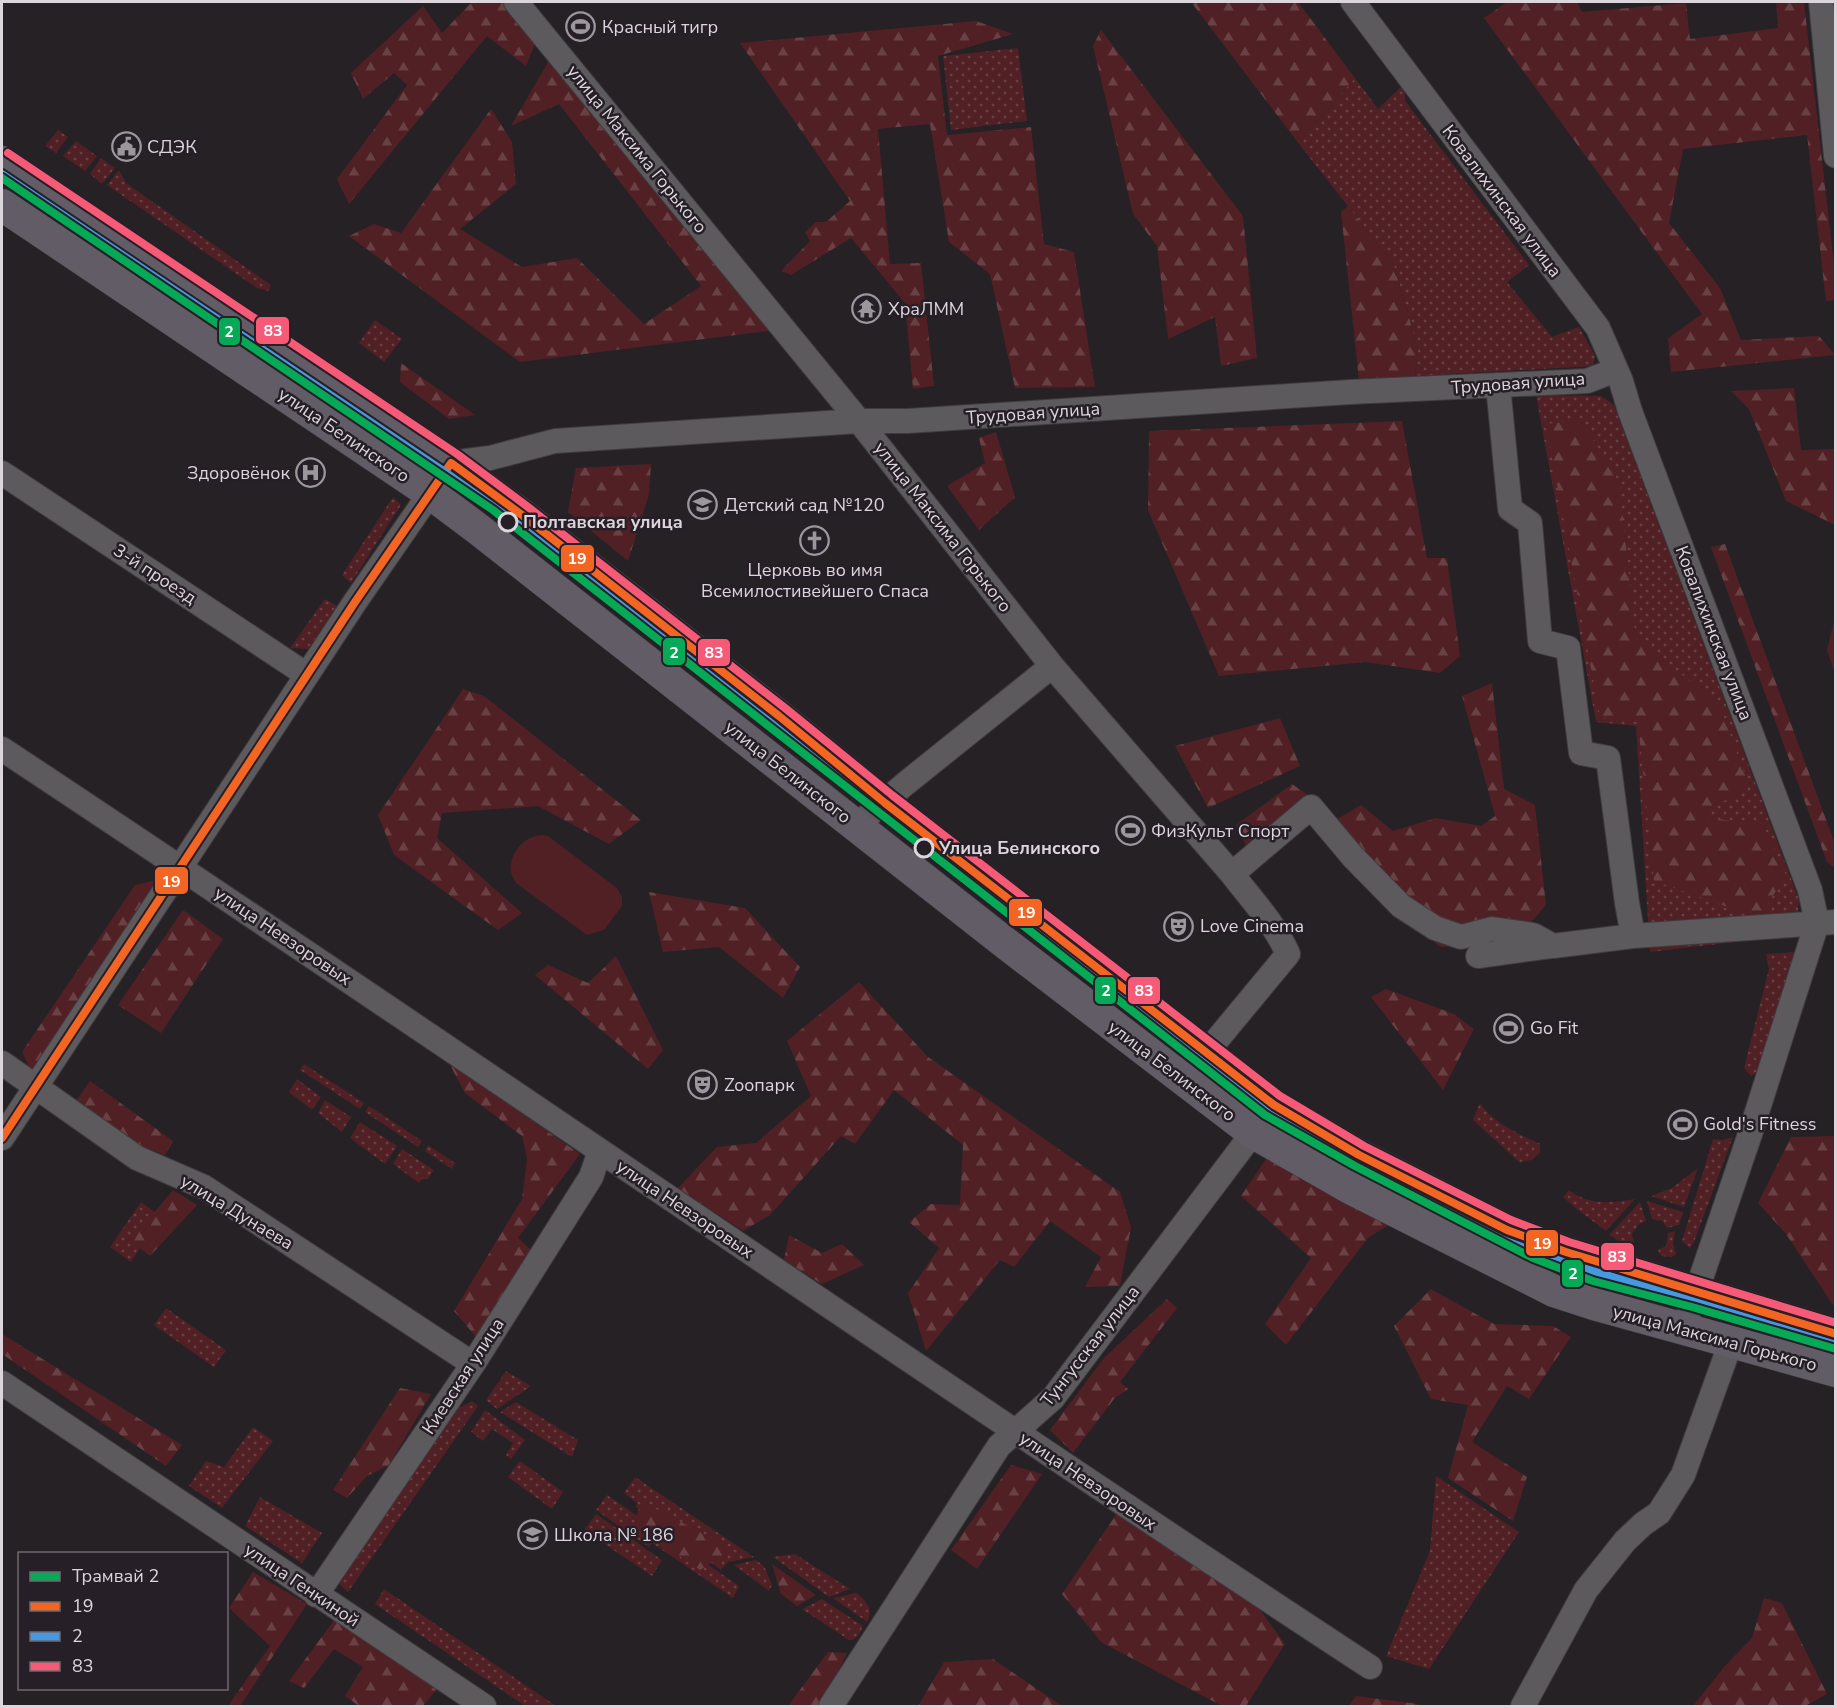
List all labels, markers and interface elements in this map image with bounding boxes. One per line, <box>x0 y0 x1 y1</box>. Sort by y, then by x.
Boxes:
sports icon: Красный тигр <box>565 11 597 43</box>
place label: Красный тигр <box>602 15 718 39</box>
street label: улица Максима Горького <box>561 60 713 238</box>
street label: Ковалихинская улица <box>1437 120 1567 282</box>
public building icon: СДЭК <box>110 131 142 163</box>
place label: СДЭК <box>147 135 197 159</box>
temple icon: ХраЛММ <box>851 293 883 325</box>
place label: ХраЛММ <box>888 297 964 321</box>
line badge: 83 <box>255 316 290 345</box>
line badge: 2 <box>218 317 241 346</box>
text: 83 <box>263 320 283 342</box>
text: 2 <box>224 321 234 343</box>
street label: Трудовая улица <box>1450 366 1586 400</box>
street label: улица Белинского <box>273 382 415 488</box>
street label: Трудовая улица <box>965 396 1101 430</box>
street label: улица Максима Горького <box>869 437 1017 617</box>
hospital icon: Здоровёнок <box>295 457 327 489</box>
place label: Здоровёнок <box>187 461 291 485</box>
school or university icon: Детский сад №120 <box>687 489 719 521</box>
place label: Детский сад №120 <box>724 493 885 517</box>
place label: Полтавская улица <box>523 510 683 534</box>
marker: Полтавская улица <box>498 512 518 532</box>
church icon: Церковь во имя Всемилостивейшего Спаса <box>799 525 831 557</box>
street label: 3-й проезд <box>109 538 201 610</box>
street label: Ковалихинская улица <box>1670 542 1758 724</box>
line badge: 19 <box>560 544 595 573</box>
text: 19 <box>567 548 587 570</box>
place label: Церковь во имя Всемилостивейшего Спаса <box>701 558 929 603</box>
line badge: 2 <box>662 637 686 666</box>
line badge: 83 <box>697 638 731 667</box>
text: 2 <box>669 642 679 664</box>
text: 83 <box>704 642 724 664</box>
street label: улица Белинского <box>720 715 856 829</box>
sports icon: ФизКульт Спорт <box>1114 815 1146 847</box>
place label: ФизКульт Спорт <box>1151 819 1289 843</box>
place label: Улица Белинского <box>938 836 1100 860</box>
marker: Улица Белинского <box>914 838 934 858</box>
line badge: 19 <box>154 866 189 895</box>
text: 19 <box>161 871 181 893</box>
street label: улица Невзоровых <box>210 881 357 991</box>
line badge: 19 <box>1008 898 1043 927</box>
text: 19 <box>1016 902 1036 924</box>
theatre icon: Love Cinema <box>1163 910 1195 942</box>
place label: Love Cinema <box>1200 914 1304 938</box>
line badge: 2 <box>1094 976 1117 1005</box>
line badge: 83 <box>1127 976 1161 1005</box>
text: 2 <box>1101 980 1111 1002</box>
text: 83 <box>1134 980 1154 1002</box>
sports icon: Go Fit <box>1493 1012 1525 1044</box>
street label: улица Белинского <box>1103 1015 1241 1127</box>
place label: Go Fit <box>1530 1016 1579 1040</box>
theatre icon: Zooпарк <box>687 1069 719 1101</box>
place label: Zooпарк <box>724 1073 795 1097</box>
sports icon: Gold's Fitness <box>1666 1108 1698 1140</box>
place label: Gold's Fitness <box>1703 1112 1817 1136</box>
street label: улица Невзоровых <box>612 1154 759 1264</box>
street label: улица Дунаева <box>176 1169 298 1255</box>
line badge: 19 <box>1525 1229 1559 1257</box>
text: 19 <box>1532 1233 1552 1255</box>
line badge: 83 <box>1600 1242 1635 1271</box>
text: 83 <box>1607 1246 1627 1268</box>
line badge: 2 <box>1561 1259 1584 1288</box>
text: 2 <box>1568 1263 1578 1285</box>
street label: Тунгусская улица <box>1035 1281 1145 1411</box>
street label: улица Максима Горького <box>1610 1299 1820 1377</box>
street label: Киевская улица <box>416 1313 510 1439</box>
street label: улица Невзоровых <box>1015 1426 1162 1536</box>
school or university icon: Школа № 186 <box>517 1519 549 1551</box>
place label: Школа № 186 <box>554 1523 674 1547</box>
street label: улица Генкиной <box>240 1538 364 1632</box>
legend <box>18 1552 228 1690</box>
text: Трамвай 2 <box>72 1564 159 1588</box>
text: 19 <box>72 1594 94 1618</box>
text: 2 <box>72 1624 83 1648</box>
text: 83 <box>72 1654 94 1678</box>

